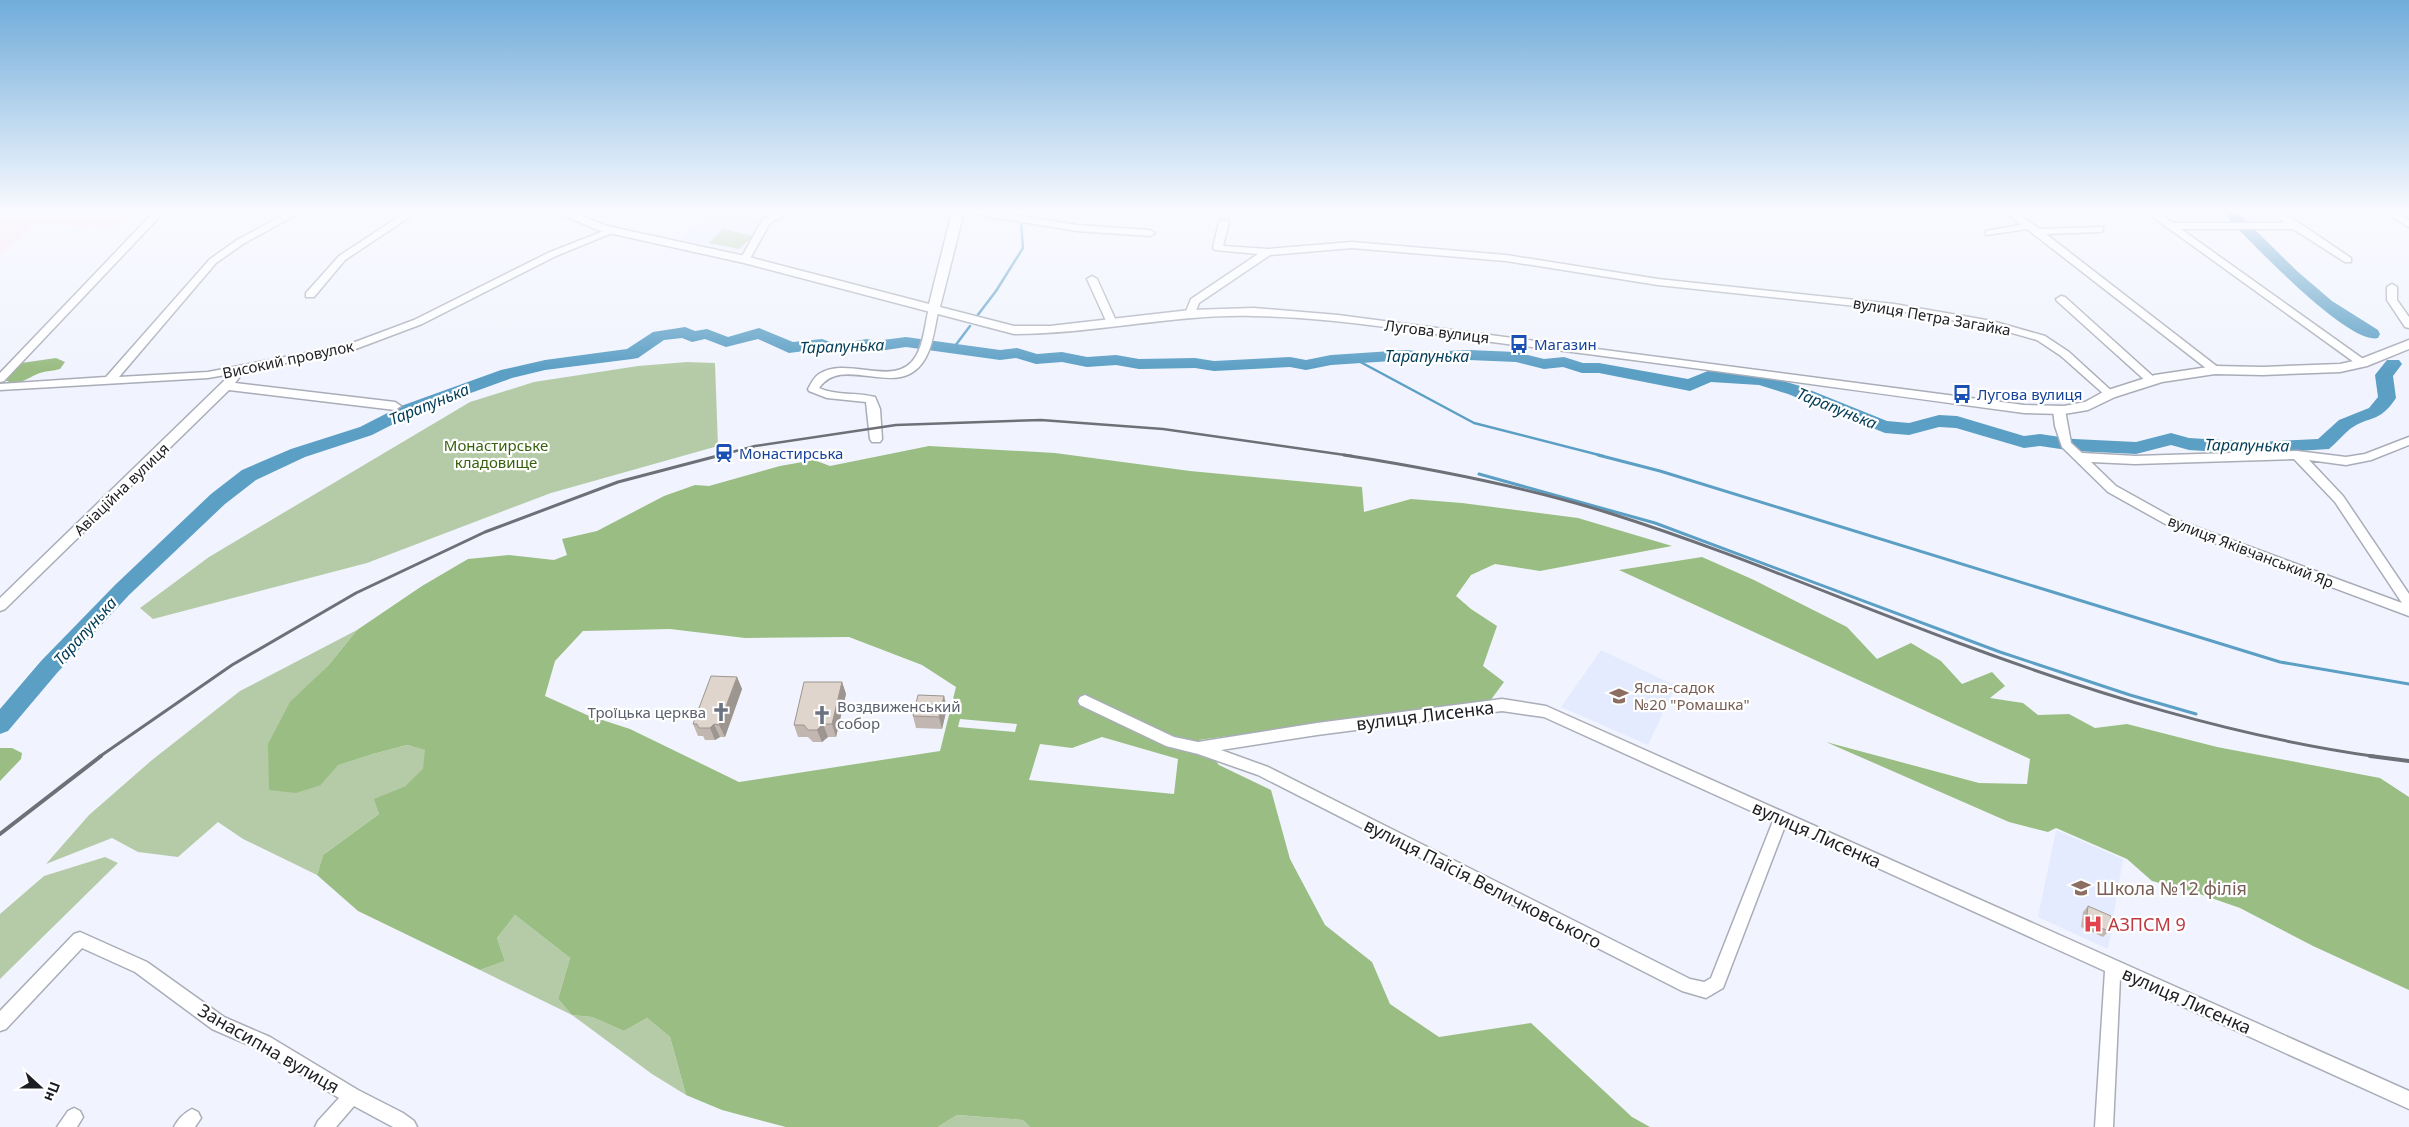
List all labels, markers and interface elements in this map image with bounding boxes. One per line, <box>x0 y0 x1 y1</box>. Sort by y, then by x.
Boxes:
street label: вулиця Петра Загайка <box>1852 292 2012 340</box>
street label: Лугова вулиця <box>1384 315 1490 347</box>
bus stop icon: Магазин <box>1508 333 1530 355</box>
water label: Тарапунька <box>799 334 885 358</box>
place label: Магазин <box>1534 334 1597 354</box>
street label: Високий провулок <box>221 335 356 383</box>
water label: Тарапунька <box>1385 345 1469 367</box>
water label: Тарапунька <box>386 378 472 430</box>
water label: Тарапунька <box>1794 382 1880 434</box>
bus stop icon: Лугова вулиця <box>1951 383 1973 405</box>
place label: Лугова вулиця <box>1977 384 2082 404</box>
water label: Тарапунька <box>2204 433 2290 457</box>
park label: Монастирське кладовище <box>444 435 548 472</box>
street label: Авіаційна вулиця <box>69 438 173 540</box>
station icon: Монастирська <box>713 442 735 464</box>
place label: Монастирська <box>739 443 843 463</box>
street label: вулиця Яківчанський Яр <box>2165 510 2337 592</box>
water label: Тарапунька <box>48 592 122 670</box>
place label: Ясла-садок №20 "Ромашка" <box>1634 677 1750 714</box>
school or university icon: Ясла-садок №20 "Ромашка" <box>1608 685 1630 707</box>
street label: вулиця Лисенка <box>1355 695 1495 735</box>
place label: Воздвиженський собор <box>837 696 961 733</box>
church icon: Троїцька церква <box>710 701 732 723</box>
place label: Троїцька церква <box>588 702 706 722</box>
church icon: Воздвиженський собор <box>811 704 833 726</box>
street label: вулиця Лисенка <box>1749 795 1885 873</box>
street label: вулиця Паїсія Величковського <box>1360 813 1606 953</box>
place label: Школа №12 філія <box>2096 876 2247 900</box>
school or university icon: Школа №12 філія <box>2070 877 2092 899</box>
place label: АЗПСМ 9 <box>2108 912 2186 936</box>
hospital icon: АЗПСМ 9 <box>2082 913 2104 935</box>
street label: вулиця Лисенка <box>2119 961 2255 1039</box>
street label: Занасипна вулиця <box>194 998 344 1098</box>
north arrow <box>15 1062 65 1112</box>
text: Пн <box>40 1079 65 1105</box>

